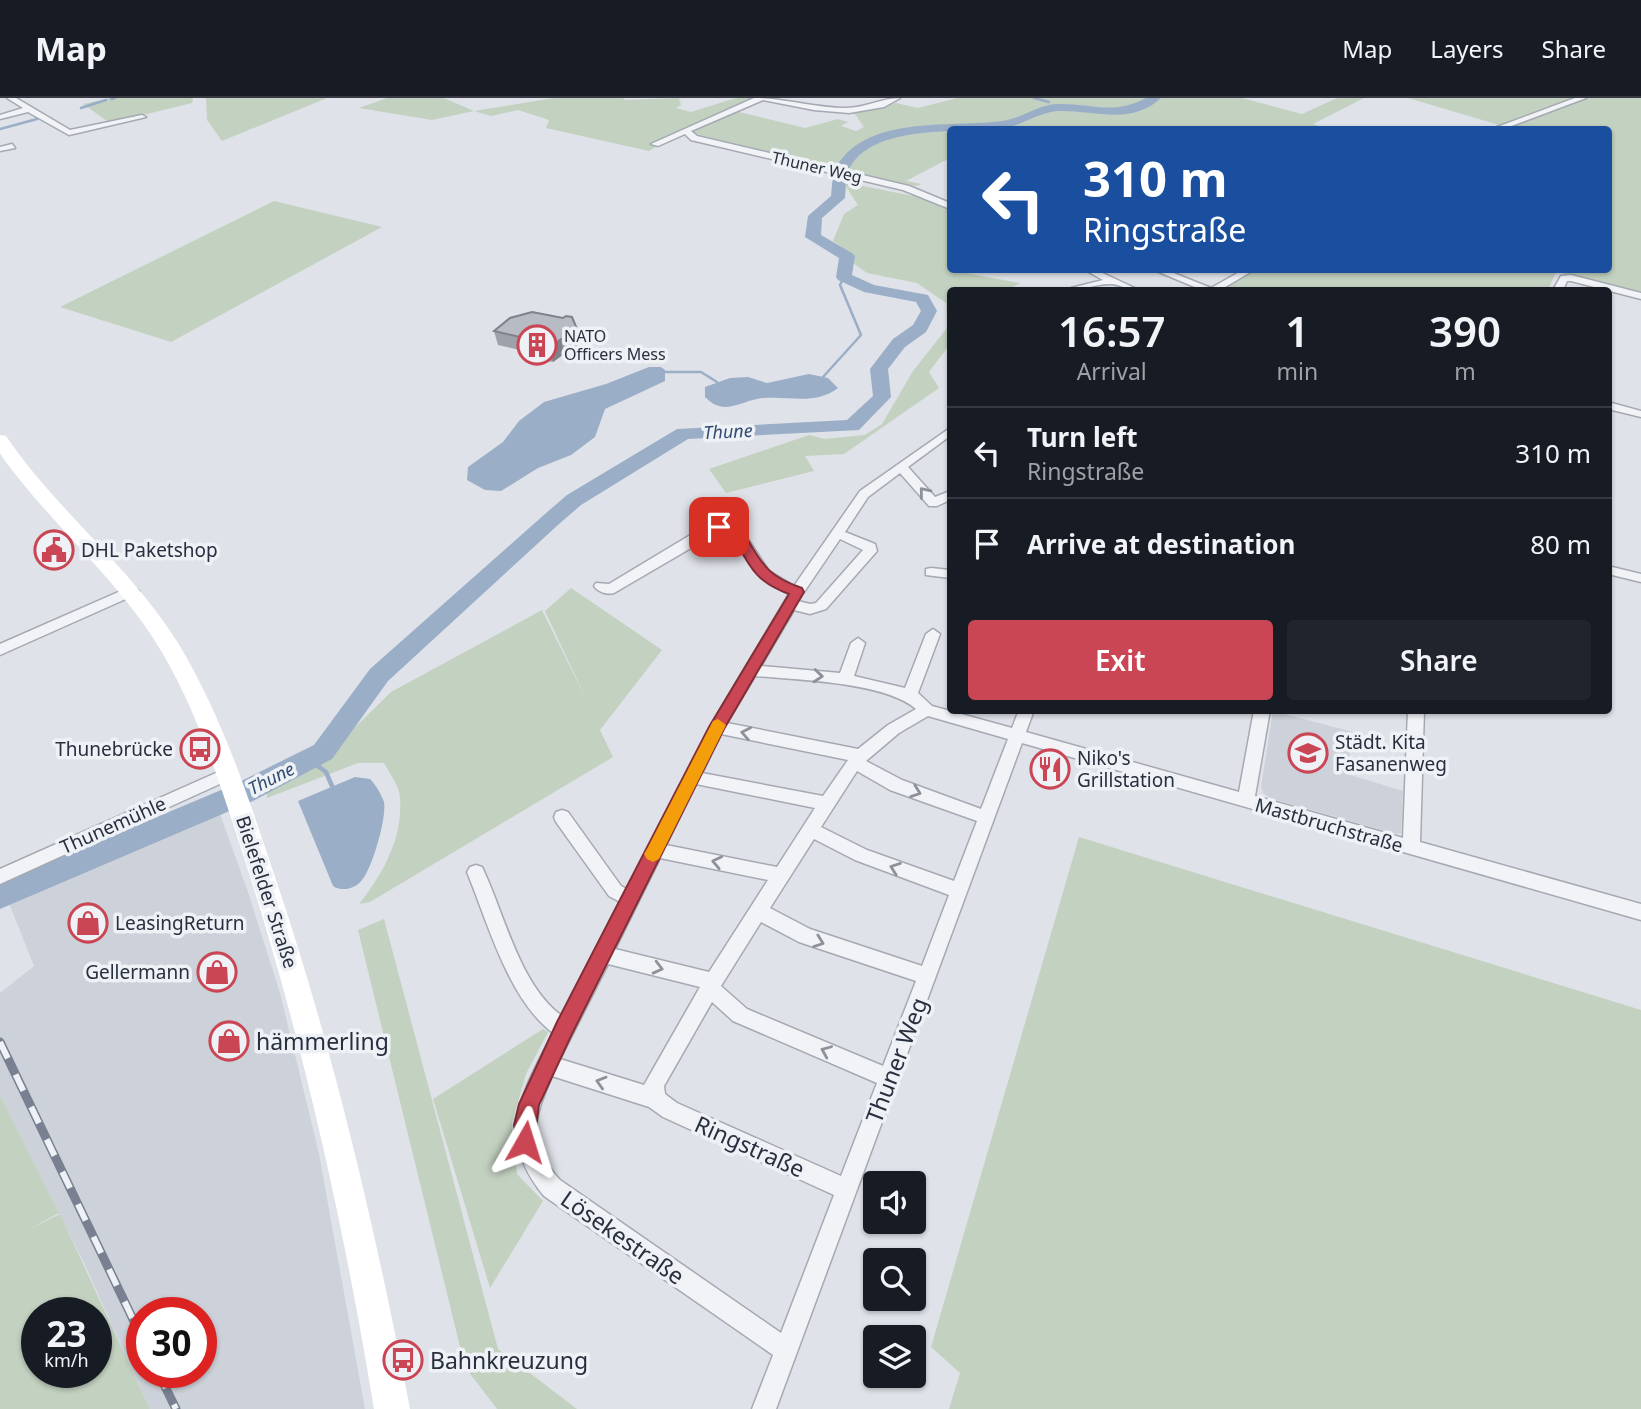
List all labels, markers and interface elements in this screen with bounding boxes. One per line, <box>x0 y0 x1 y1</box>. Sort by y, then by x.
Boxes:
text: Map <box>35 26 107 71</box>
text: Map <box>1342 32 1392 65</box>
text: Layers <box>1430 32 1504 65</box>
text: Share <box>1542 32 1606 65</box>
text: 310 m <box>1083 145 1228 211</box>
street label: Thuner Weg <box>770 146 864 188</box>
icon: left <box>968 154 1059 245</box>
text: Ringstraße <box>1083 208 1246 251</box>
text: 16:57 <box>1058 302 1166 359</box>
text: 1 <box>1285 302 1309 359</box>
text: 390 <box>1429 302 1501 359</box>
building icon: NATO Officers Mess <box>516 324 558 366</box>
place label: NATO Officers Mess <box>564 325 666 365</box>
text: Arrival <box>1077 355 1147 387</box>
text: min <box>1276 355 1318 387</box>
text: m <box>1454 355 1476 387</box>
water label: Thune <box>703 418 753 444</box>
text: Turn left <box>1027 419 1138 455</box>
icon: left <box>968 434 1006 472</box>
text: 310 m <box>1515 435 1591 471</box>
text: Ringstraße <box>1027 455 1144 487</box>
one-way arrow <box>920 488 932 501</box>
pin <box>689 497 749 557</box>
icon: arrive <box>700 508 738 546</box>
icon: arrive <box>968 525 1006 563</box>
text: Arrive at destination <box>1027 526 1296 562</box>
text: 80 m <box>1530 526 1591 562</box>
public building icon: DHL Paketshop <box>33 529 75 571</box>
place label: DHL Paketshop <box>81 537 218 563</box>
button: Exit <box>968 620 1273 700</box>
button: Share <box>1287 620 1591 700</box>
one-way arrow <box>813 668 824 683</box>
one-way arrow <box>740 726 752 741</box>
bus stop icon: Thunebrücke <box>179 728 221 770</box>
place label: Städt. Kita Fasanenweg <box>1335 729 1447 777</box>
school or university icon: Städt. Kita Fasanenweg <box>1287 732 1329 774</box>
place label: Thunebrücke <box>55 736 173 762</box>
place label: Niko's Grillstation <box>1077 745 1175 793</box>
restaurant icon: Niko's Grillstation <box>1029 748 1071 790</box>
water label: Thune <box>244 756 298 800</box>
one-way arrow <box>910 784 922 798</box>
street label: Thunemühle <box>56 790 170 860</box>
street label: Mastbruchstraße <box>1252 791 1406 859</box>
street label: Bielefelder Straße <box>230 812 304 972</box>
one-way arrow <box>711 856 723 871</box>
one-way arrow <box>889 862 901 876</box>
shop icon: LeasingReturn <box>67 902 109 944</box>
place label: LeasingReturn <box>115 910 245 936</box>
one-way arrow <box>812 933 824 947</box>
shop icon: Gellermann <box>196 951 238 993</box>
place label: Gellermann <box>85 959 190 985</box>
one-way arrow <box>652 960 664 974</box>
street label: Thuner Weg <box>857 993 935 1127</box>
shop icon: hämmerling <box>208 1020 250 1062</box>
place label: hämmerling <box>256 1025 389 1057</box>
one-way arrow <box>821 1046 833 1060</box>
one-way arrow <box>595 1076 608 1090</box>
position arrow <box>488 1105 562 1179</box>
street label: Ringstraße <box>690 1108 810 1184</box>
map controls <box>863 1171 926 1388</box>
button: sound <box>863 1171 926 1234</box>
street label: Lösekestraße <box>555 1183 691 1291</box>
button: search <box>863 1248 926 1311</box>
speed limit sign: 30 <box>126 1297 217 1388</box>
text: 23 <box>46 1310 87 1357</box>
button: layers <box>863 1325 926 1388</box>
bus stop icon: Bahnkreuzung <box>382 1339 424 1381</box>
place label: Bahnkreuzung <box>430 1344 588 1376</box>
text: km/h <box>44 1348 89 1372</box>

